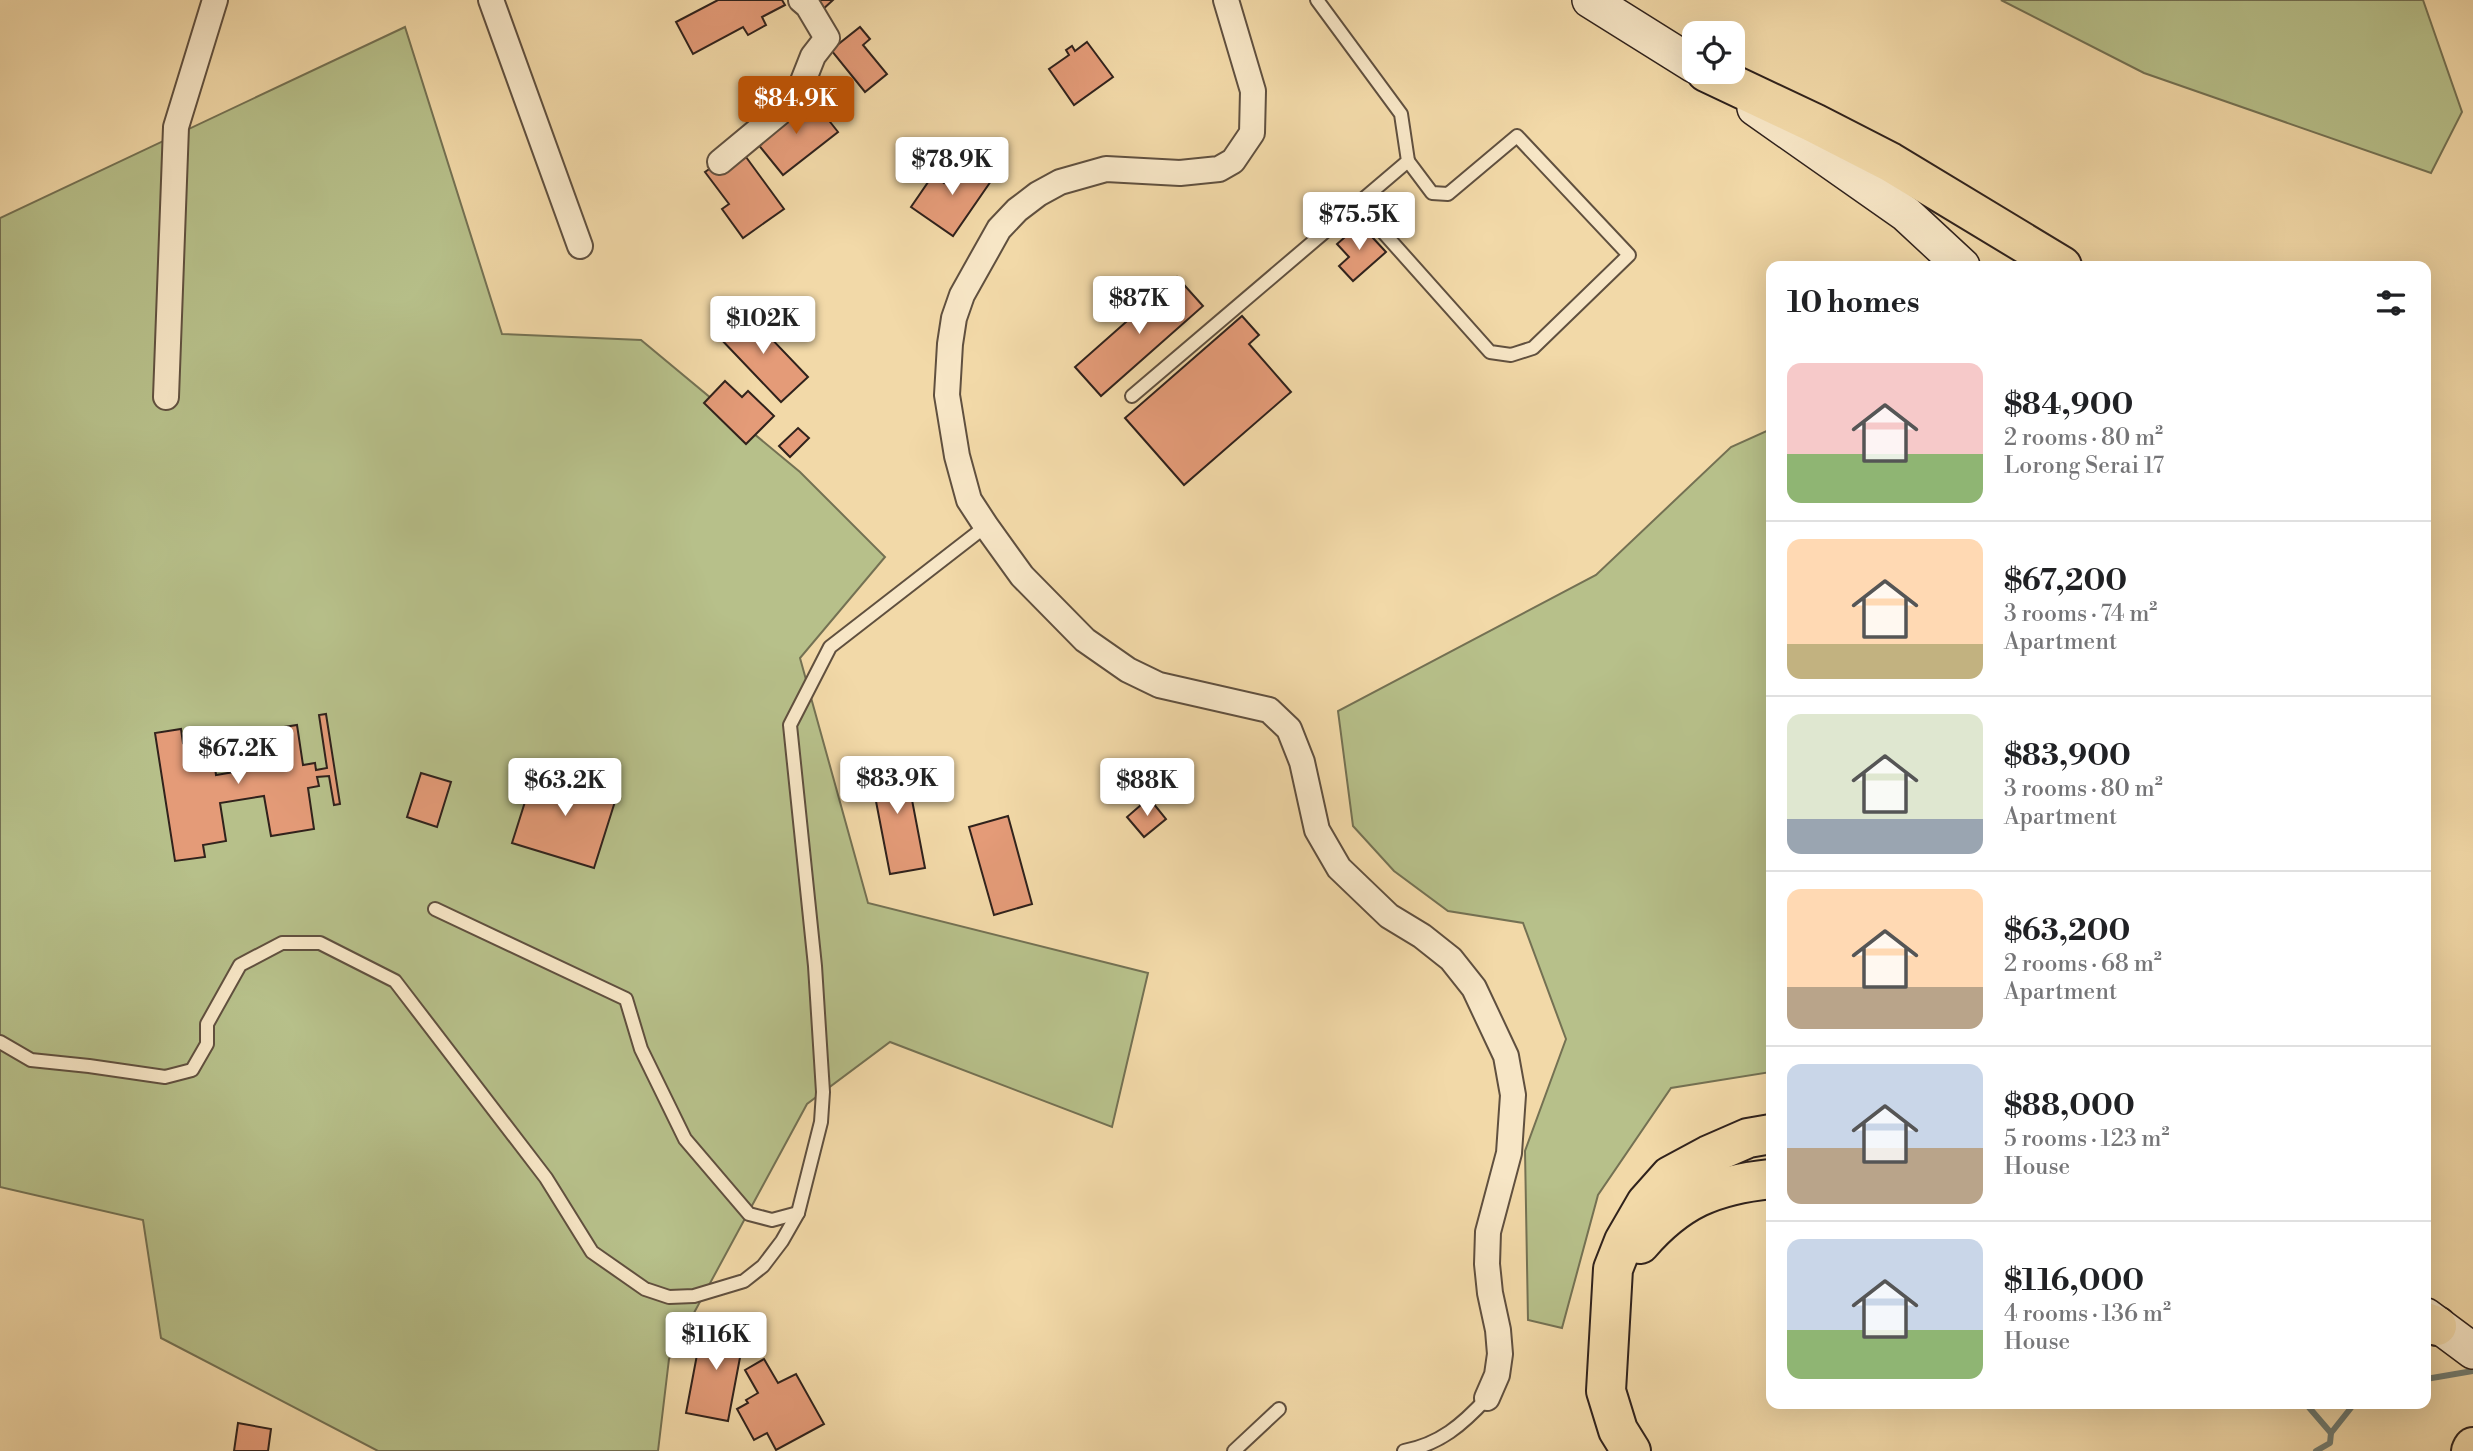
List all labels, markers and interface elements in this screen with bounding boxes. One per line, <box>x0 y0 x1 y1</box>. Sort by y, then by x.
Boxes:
map controls <box>1682 21 1745 84</box>
button: locate <box>1682 21 1745 84</box>
pin: $84.9K <box>739 76 853 136</box>
text: $84.9K <box>754 85 838 113</box>
pin: $78.9K <box>895 138 1009 197</box>
text: $78.9K <box>912 146 992 174</box>
pin: $75.5K <box>1302 192 1416 252</box>
text: $75.5K <box>1319 201 1399 229</box>
pin: $87K <box>1098 276 1180 336</box>
text: 10 homes <box>1787 284 1920 322</box>
icon: filters <box>2372 284 2410 322</box>
text: $87K <box>1109 285 1169 313</box>
pin: $102K <box>714 296 812 356</box>
text: $102K <box>726 305 800 333</box>
text: $84,900 <box>2004 386 2133 424</box>
icon: home <box>1843 391 1927 475</box>
text: 2 rooms · 80 m² <box>2004 424 2163 452</box>
text: Lorong Serai 17 <box>2004 452 2164 480</box>
text: $67,200 <box>2004 562 2127 600</box>
icon: home <box>1843 567 1927 651</box>
text: 3 rooms · 74 m² <box>2004 600 2157 628</box>
text: Apartment <box>2004 628 2117 656</box>
pin: $67.2K <box>181 726 295 786</box>
text: $67.2K <box>199 735 277 763</box>
text: $83,900 <box>2004 737 2131 775</box>
icon: home <box>1843 742 1927 826</box>
pin: $83.9K <box>840 756 954 816</box>
pin: $63.2K <box>508 758 622 818</box>
pin: $88K <box>1106 758 1188 818</box>
text: $83.9K <box>856 765 938 793</box>
text: $63.2K <box>524 767 606 795</box>
text: $88K <box>1116 767 1178 795</box>
text: 3 rooms · 80 m² <box>2004 775 2163 803</box>
text: Apartment <box>2004 803 2117 831</box>
text: $63,200 <box>2004 912 2130 950</box>
icon: home <box>1843 917 1927 1001</box>
text: 2 rooms · 68 m² <box>2004 950 2162 978</box>
text: Apartment <box>2004 978 2117 1006</box>
text: $88,000 <box>2004 1087 2135 1125</box>
icon: home <box>1843 1092 1927 1176</box>
text: 5 rooms · 123 m² <box>2004 1125 2170 1153</box>
text: House <box>2004 1153 2070 1181</box>
text: $116,000 <box>2004 1262 2144 1300</box>
icon: home <box>1843 1267 1927 1351</box>
text: 4 rooms · 136 m² <box>2004 1300 2171 1328</box>
pin: $116K <box>667 1312 765 1372</box>
text: $116K <box>682 1321 750 1349</box>
text: House <box>2004 1328 2070 1356</box>

